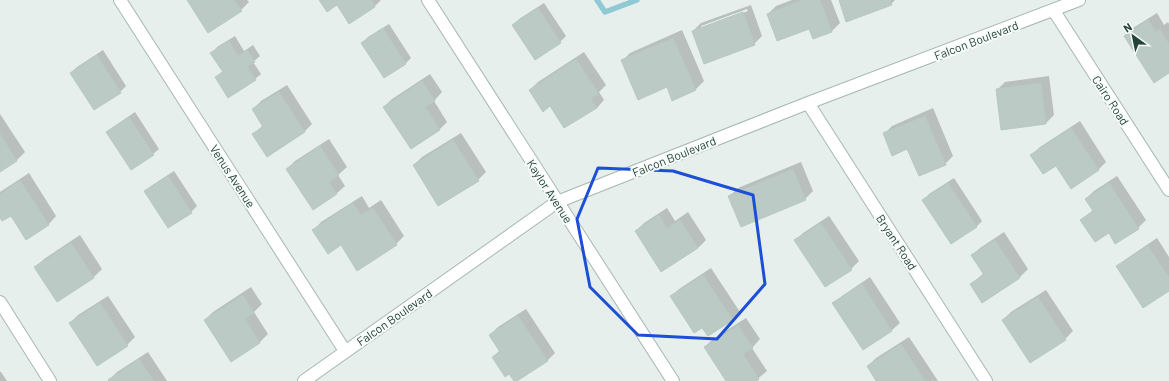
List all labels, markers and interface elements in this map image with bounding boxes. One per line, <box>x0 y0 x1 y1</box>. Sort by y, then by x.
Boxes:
north arrow <box>1113 16 1153 56</box>
street label: Falcon Boulevard <box>932 18 1020 62</box>
text: N <box>1121 20 1134 35</box>
street label: Cairo Road <box>1090 73 1132 127</box>
street label: Falcon Boulevard <box>630 133 718 179</box>
street label: Venus Avenue <box>207 142 259 210</box>
street label: Kaylor Avenue <box>524 157 576 225</box>
street label: Bryant Road <box>874 212 920 272</box>
street label: Falcon Boulevard <box>354 286 434 348</box>

